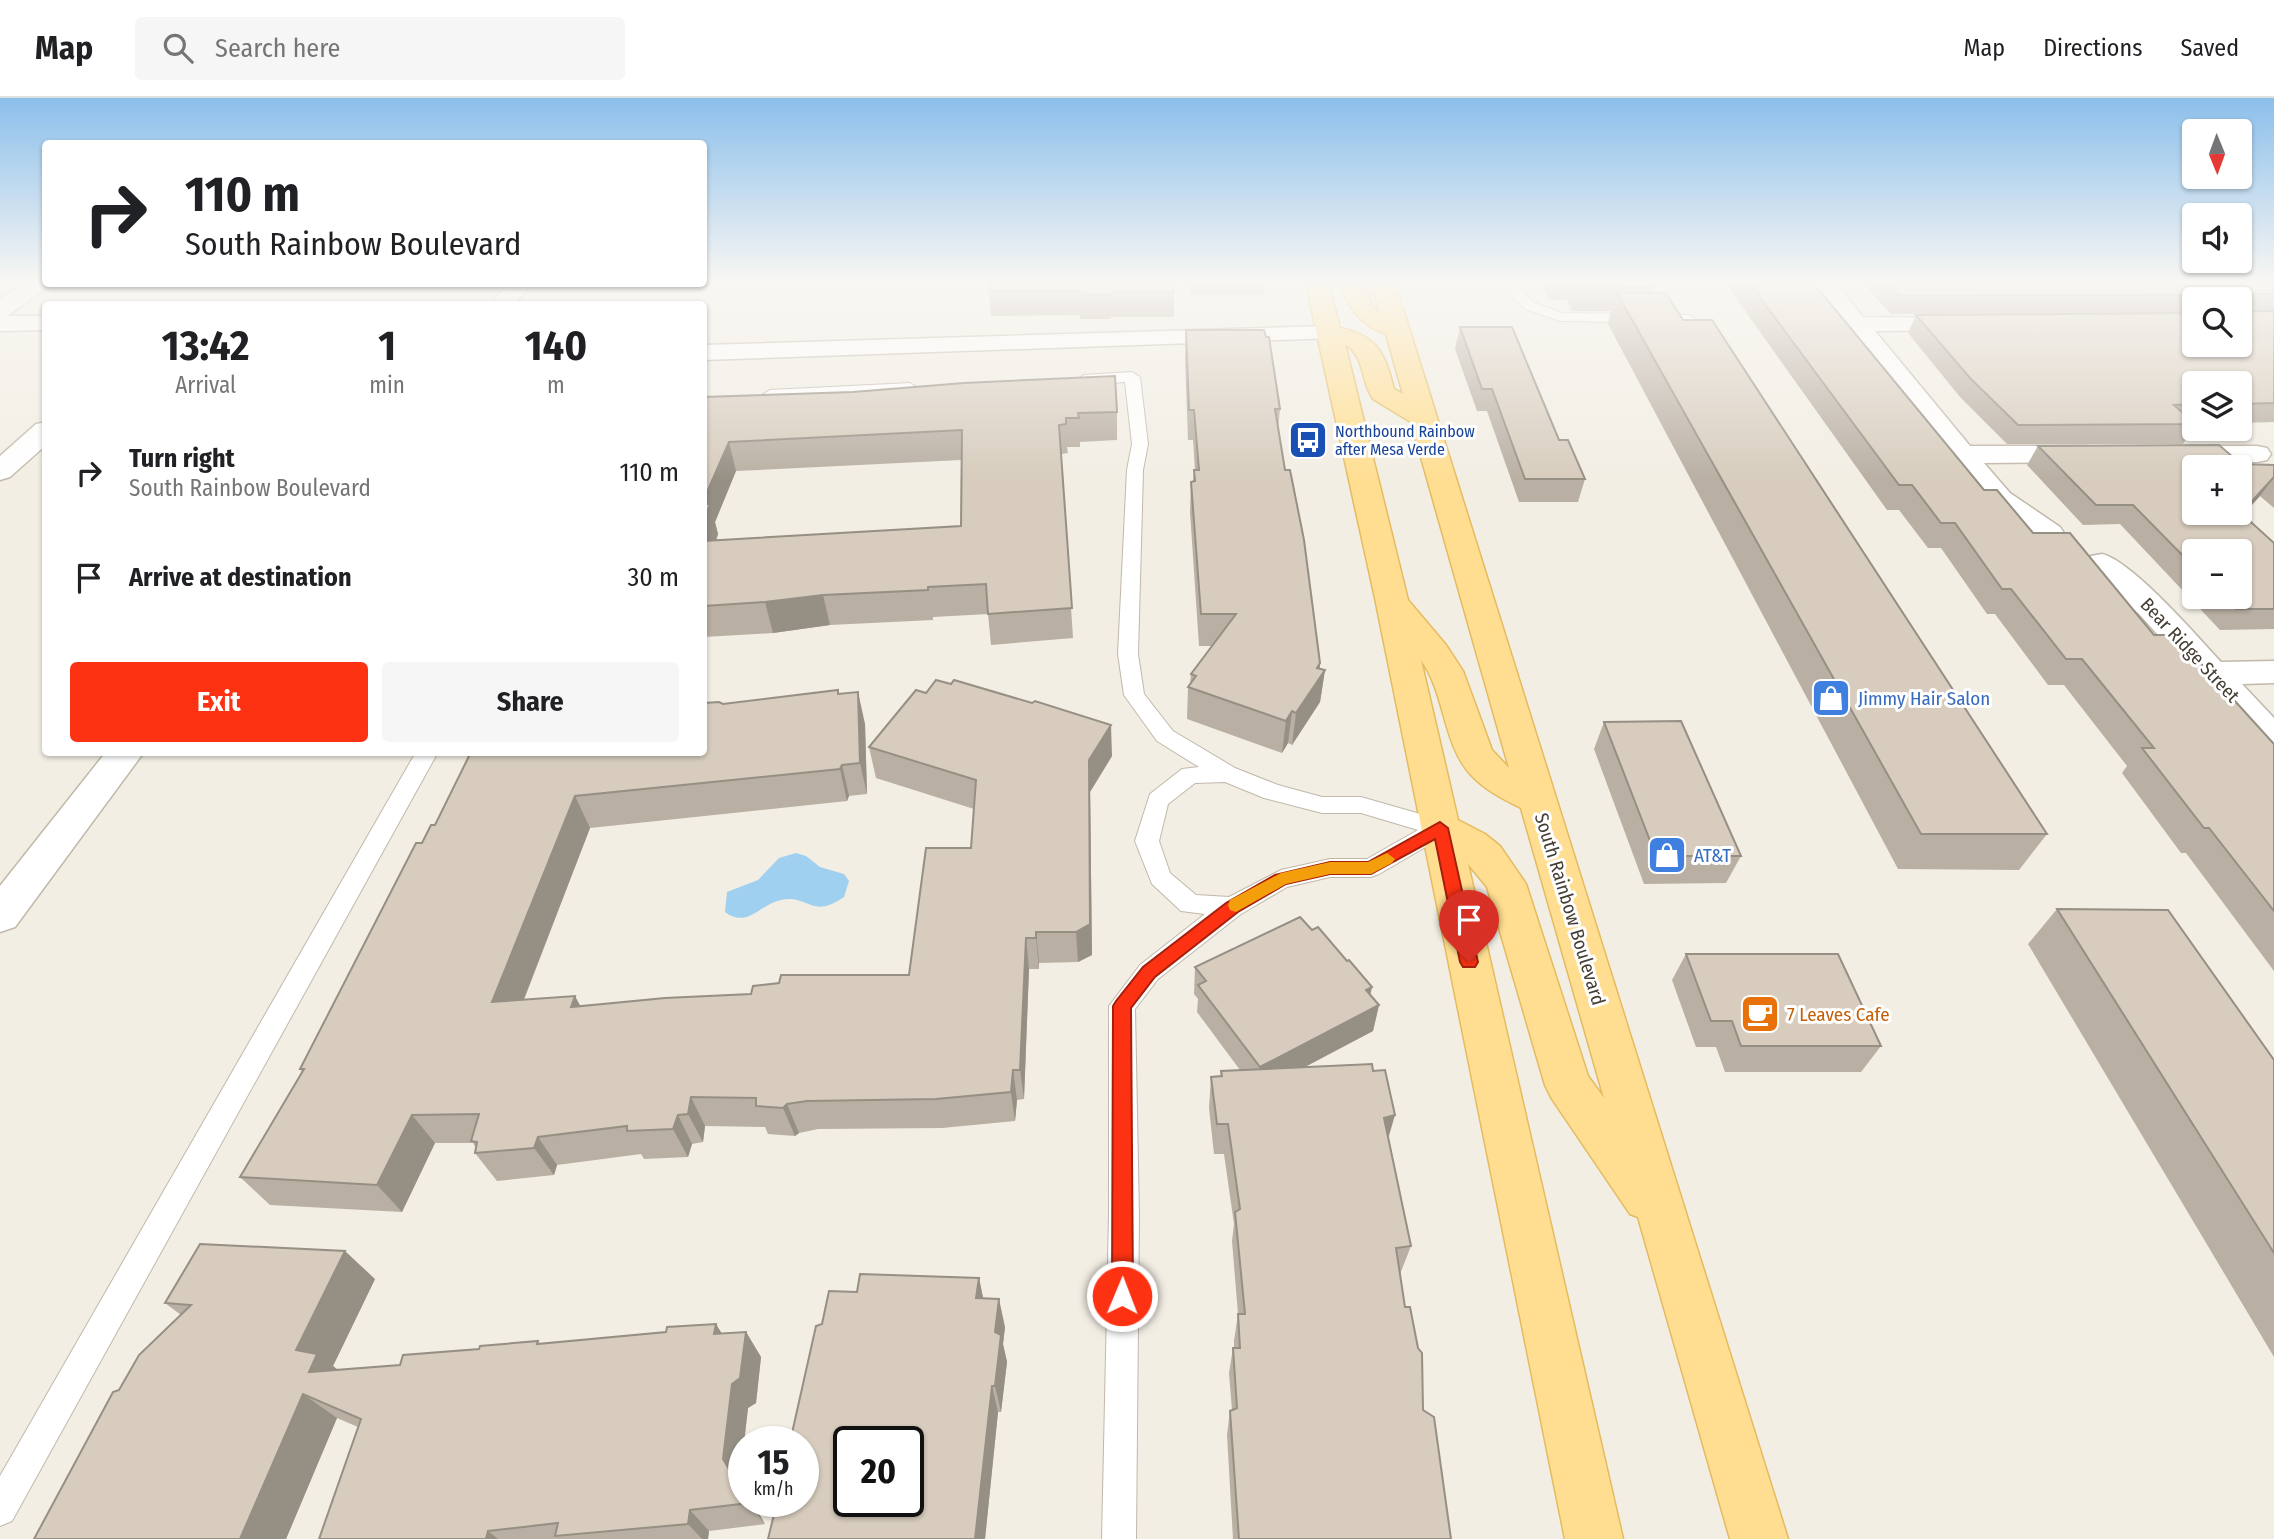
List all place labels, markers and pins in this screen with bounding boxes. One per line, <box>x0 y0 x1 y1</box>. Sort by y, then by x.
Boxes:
bus stop icon: Northbound Rainbow after Mesa Verde <box>1287 419 1329 461</box>
place label: Northbound Rainbow after Mesa Verde <box>1335 422 1475 459</box>
shop icon: Jimmy Hair Salon <box>1810 677 1852 719</box>
place label: Jimmy Hair Salon <box>1858 687 1990 710</box>
shop icon: AT&T <box>1646 834 1688 876</box>
place label: AT&T <box>1694 844 1731 867</box>
pin <box>1439 890 1499 962</box>
cafe icon: 7 Leaves Cafe <box>1739 993 1781 1035</box>
place label: 7 Leaves Cafe <box>1787 1003 1890 1026</box>

